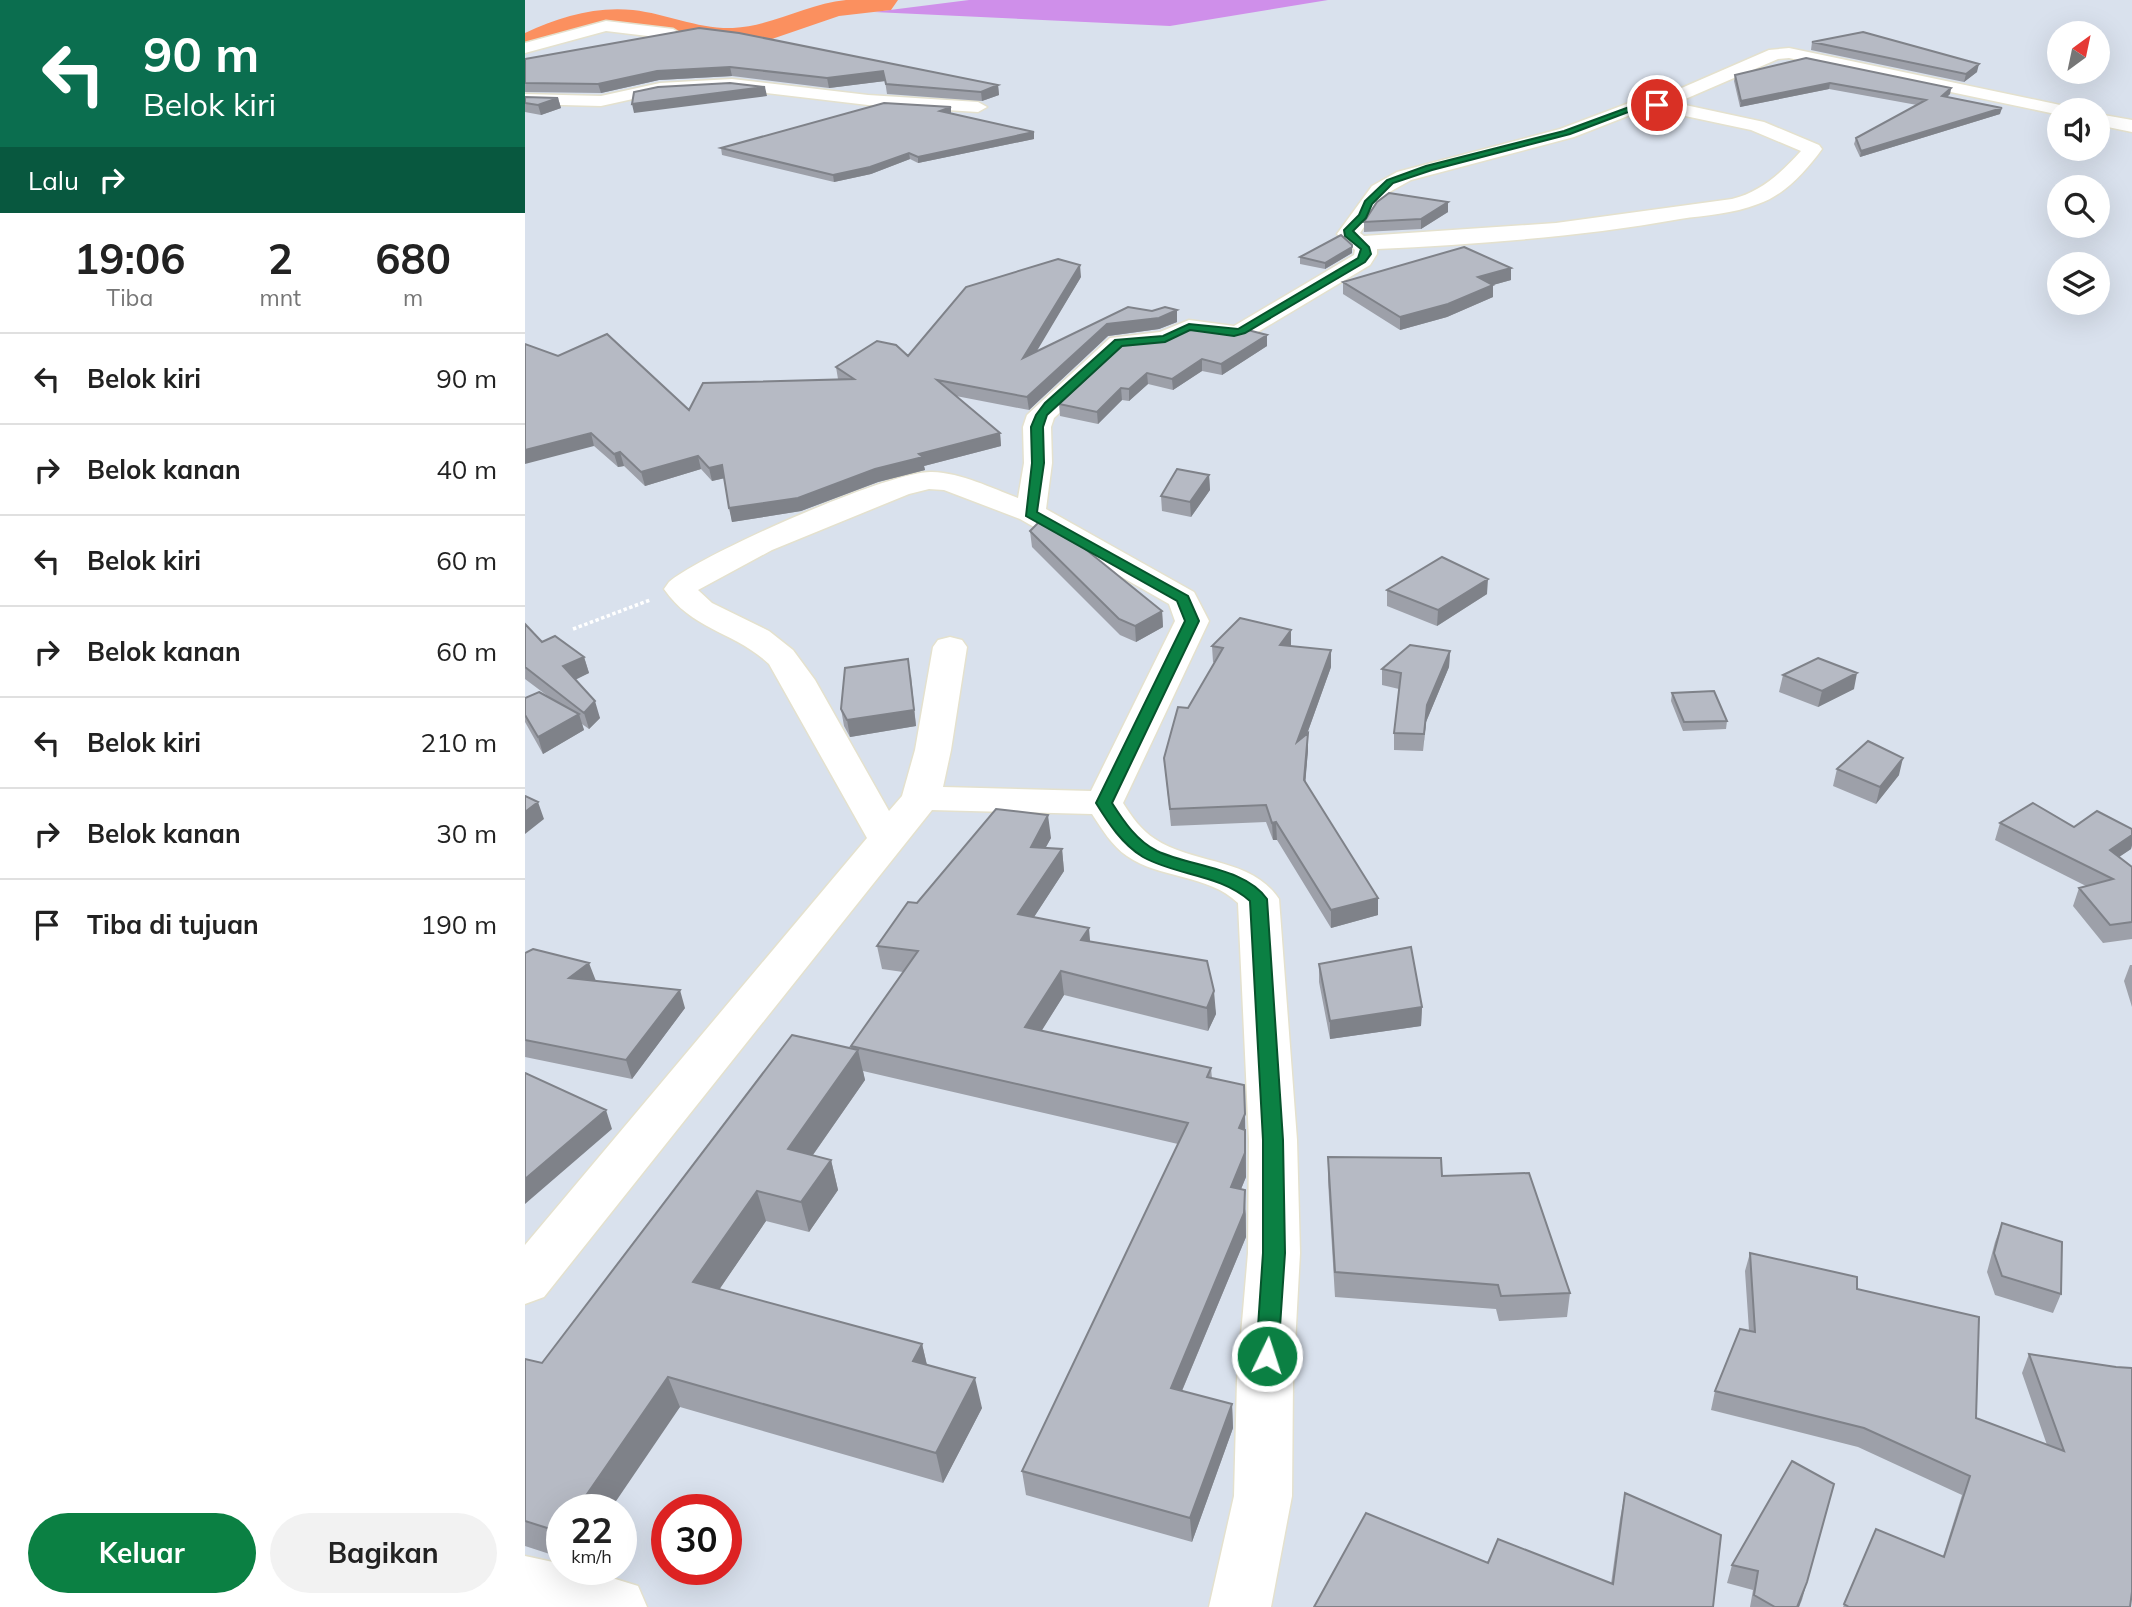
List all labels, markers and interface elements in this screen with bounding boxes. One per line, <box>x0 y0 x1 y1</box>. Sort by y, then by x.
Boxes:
north arrow <box>2047 21 2111 84</box>
map controls <box>2047 21 2110 315</box>
text: 90 m <box>143 23 259 84</box>
icon: left <box>28 28 119 119</box>
pin <box>1627 75 1687 135</box>
text: Belok kiri <box>143 84 276 124</box>
icon: arrive <box>1638 86 1676 124</box>
button: sound <box>2047 98 2110 161</box>
icon: right <box>93 161 131 199</box>
text: Lalu <box>28 164 79 197</box>
button: search <box>2047 175 2110 238</box>
text: 19:06 <box>74 232 185 285</box>
text: 2 <box>268 232 293 285</box>
text: 680 <box>375 232 451 285</box>
button: layers <box>2047 252 2110 315</box>
text: Tiba <box>106 283 153 312</box>
text: mnt <box>259 283 301 312</box>
text: m <box>403 283 423 312</box>
icon: left <box>28 360 66 398</box>
text: Belok kiri <box>87 362 201 395</box>
text: 90 m <box>436 362 497 395</box>
icon: right <box>28 451 66 489</box>
text: Belok kanan <box>87 453 241 486</box>
text: 40 m <box>436 453 497 486</box>
icon: left <box>28 542 66 580</box>
text: Belok kiri <box>87 544 201 577</box>
text: 60 m <box>436 544 497 577</box>
icon: right <box>28 633 66 671</box>
text: Belok kanan <box>87 635 241 668</box>
text: 60 m <box>436 635 497 668</box>
icon: left <box>28 724 66 762</box>
text: Belok kiri <box>87 726 201 759</box>
text: 210 m <box>421 726 497 759</box>
icon: right <box>28 815 66 853</box>
text: Belok kanan <box>87 817 241 850</box>
text: 30 m <box>436 817 497 850</box>
icon: arrive <box>28 906 66 944</box>
text: Tiba di tujuan <box>87 908 259 941</box>
text: 190 m <box>421 908 497 941</box>
position arrow <box>1230 1319 1304 1393</box>
speed limit sign: 30 <box>651 1494 742 1585</box>
text: 22 <box>570 1508 613 1552</box>
button: Keluar <box>28 1513 256 1593</box>
button: Bagikan <box>270 1513 497 1593</box>
text: km/h <box>571 1545 612 1568</box>

